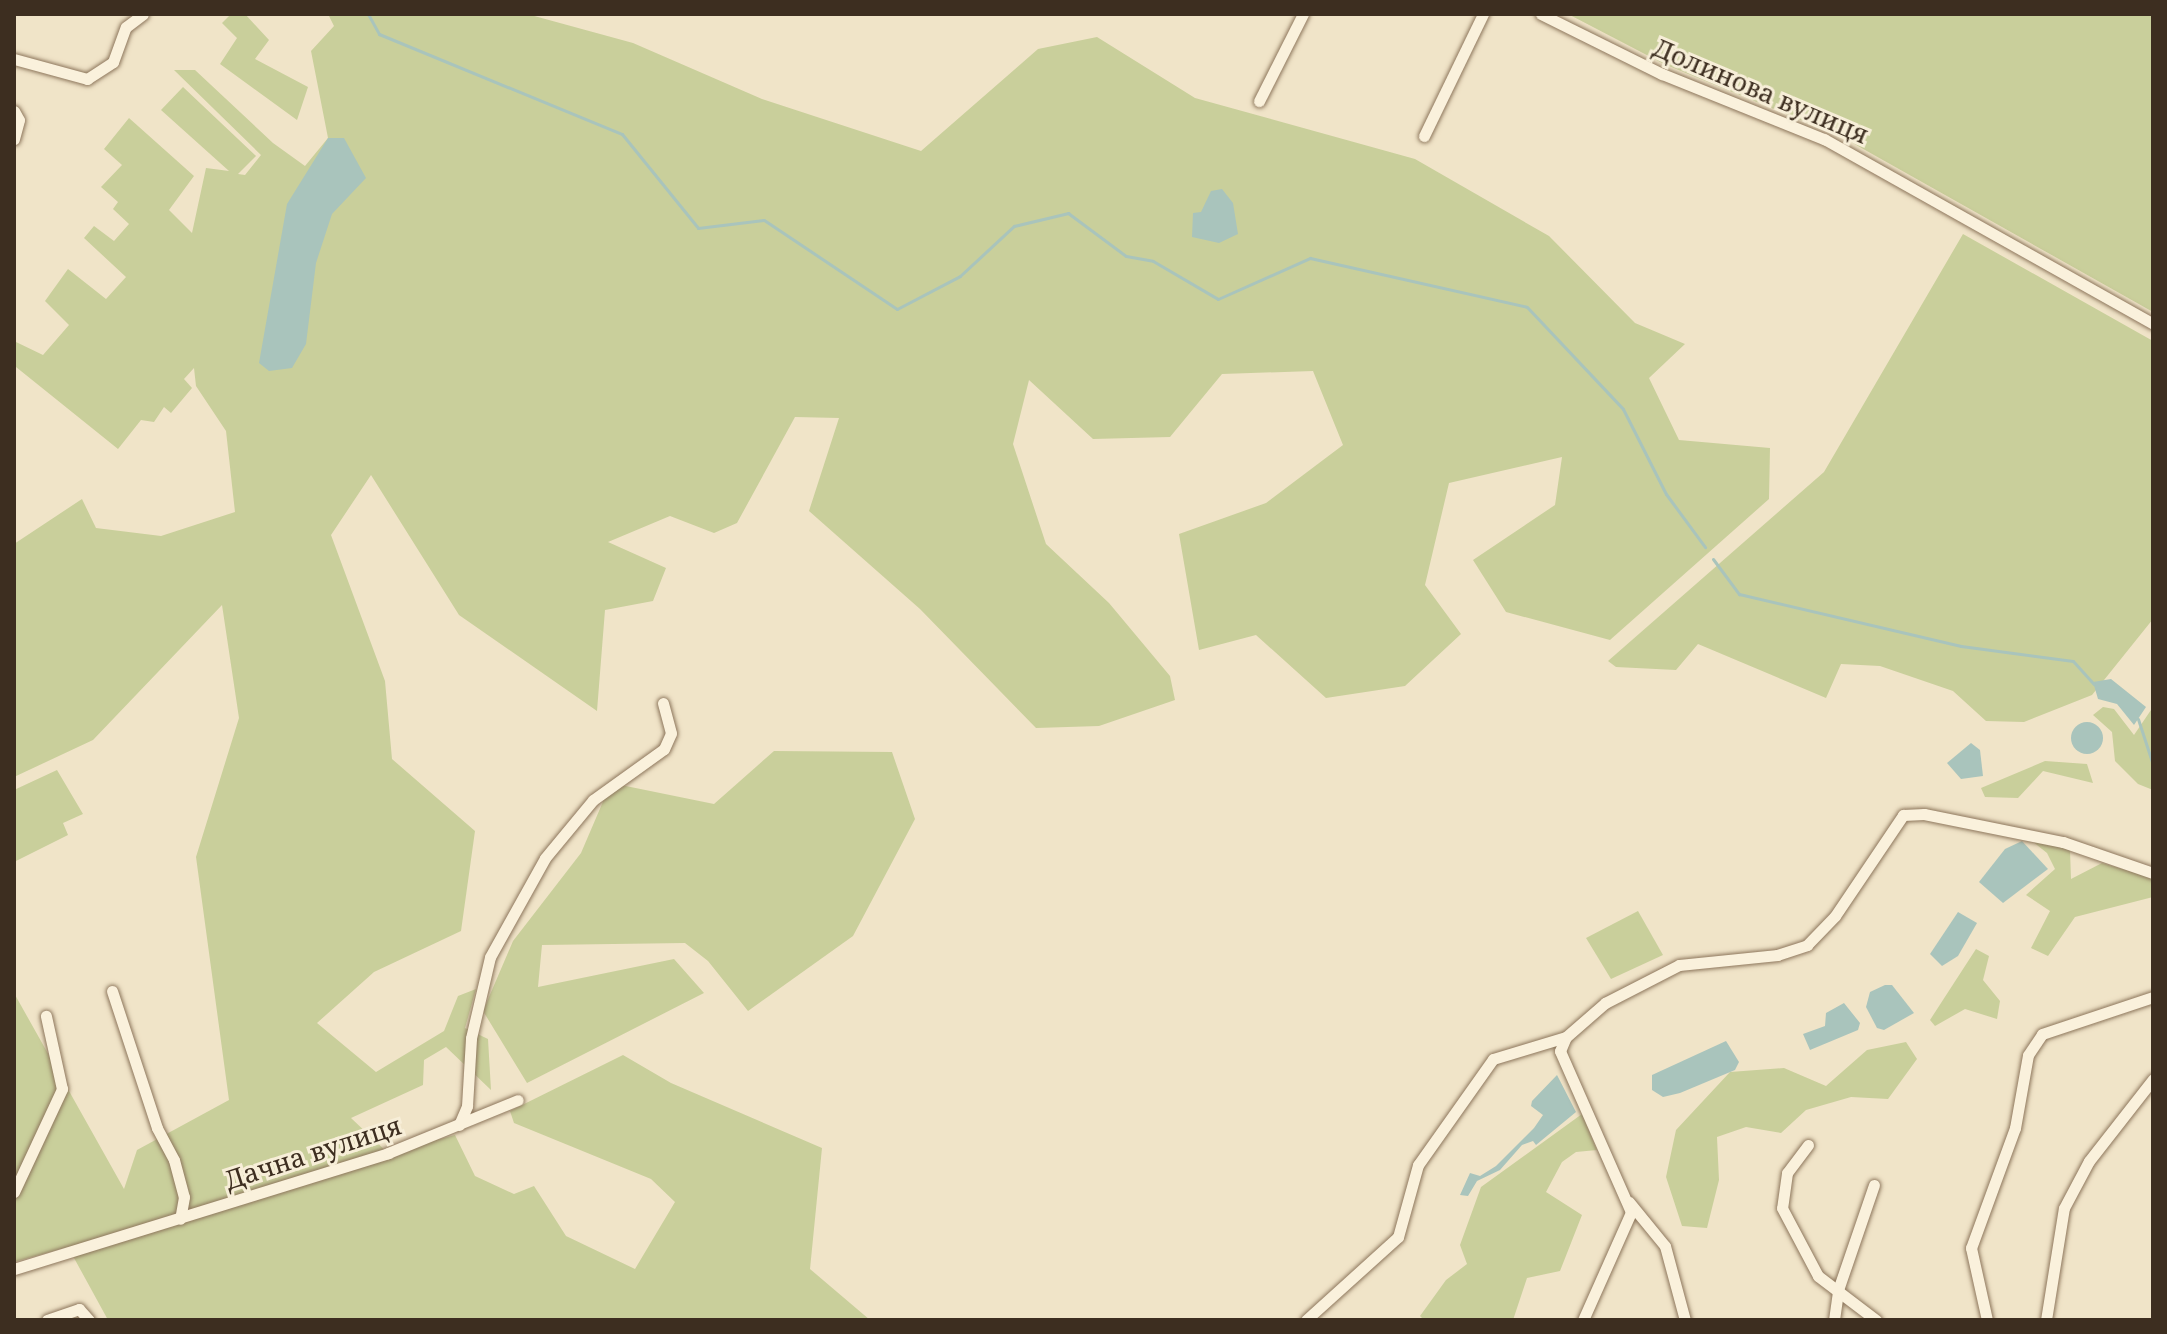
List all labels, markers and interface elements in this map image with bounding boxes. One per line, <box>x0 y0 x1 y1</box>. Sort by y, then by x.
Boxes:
street label: Долинова вулиця <box>1649 32 1873 150</box>
street label: Дачна вулиця <box>221 1110 405 1196</box>

